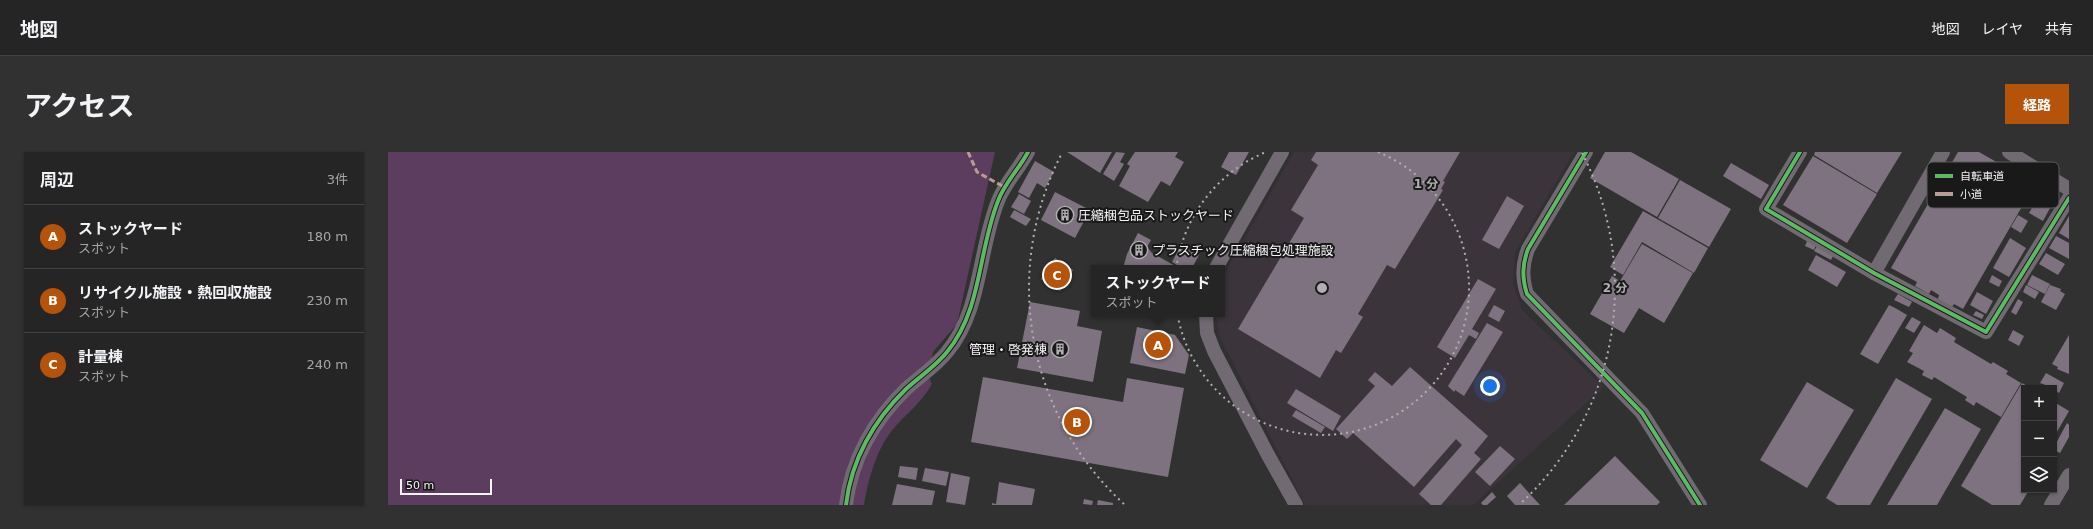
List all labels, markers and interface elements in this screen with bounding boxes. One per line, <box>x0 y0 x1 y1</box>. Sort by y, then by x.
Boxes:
text: 地図 <box>20 18 58 40</box>
text: 地図 <box>1931 21 1959 37</box>
text: レイヤ <box>1981 21 2023 37</box>
text: 共有 <box>2045 21 2073 37</box>
button: 経路 <box>2005 84 2069 124</box>
text: アクセス <box>24 90 135 123</box>
legend <box>1927 162 2059 208</box>
text: 周辺 <box>40 170 74 190</box>
text: 自転車道 <box>1960 170 2004 183</box>
text: 3件 <box>327 172 348 187</box>
text: 1 分 <box>1414 177 1438 191</box>
text: 小道 <box>1960 188 1982 201</box>
building icon: 圧縮梱包品ストックヤード <box>1055 205 1075 225</box>
place label: 圧縮梱包品ストックヤード <box>1078 208 1234 223</box>
text: ストックヤード <box>78 220 183 238</box>
text: A <box>48 229 58 244</box>
text: 180 m <box>306 229 348 244</box>
building icon: プラスチック圧縮梱包処理施設 <box>1129 240 1149 260</box>
text: スポット <box>78 241 130 256</box>
place label: プラスチック圧縮梱包処理施設 <box>1152 243 1334 258</box>
pin: C <box>1044 260 1070 290</box>
popup <box>1091 265 1225 317</box>
text: ストックヤード <box>1105 274 1211 292</box>
centre of rings <box>1315 281 1329 295</box>
text: 2 分 <box>1603 281 1627 295</box>
text: リサイクル施設・熱回収施設 <box>78 284 272 302</box>
text: B <box>48 293 58 308</box>
text: 230 m <box>306 293 348 308</box>
text: スポット <box>1105 295 1158 310</box>
text: スポット <box>78 305 130 320</box>
pin: A <box>1145 330 1171 360</box>
building icon: 管理・啓発棟 <box>1050 339 1070 359</box>
place label: 管理・啓発棟 <box>969 342 1047 357</box>
text: 計量棟 <box>78 348 123 366</box>
text: C <box>48 357 58 372</box>
text: 240 m <box>306 357 348 372</box>
text: スポット <box>78 369 130 384</box>
your location <box>1480 376 1500 396</box>
map controls <box>2021 385 2057 493</box>
button: + <box>2021 385 2057 421</box>
pin: B <box>1064 407 1090 437</box>
button: − <box>2021 421 2057 457</box>
button: layers <box>2021 457 2057 493</box>
scale bar <box>400 477 492 496</box>
text: 50 m <box>406 479 434 492</box>

